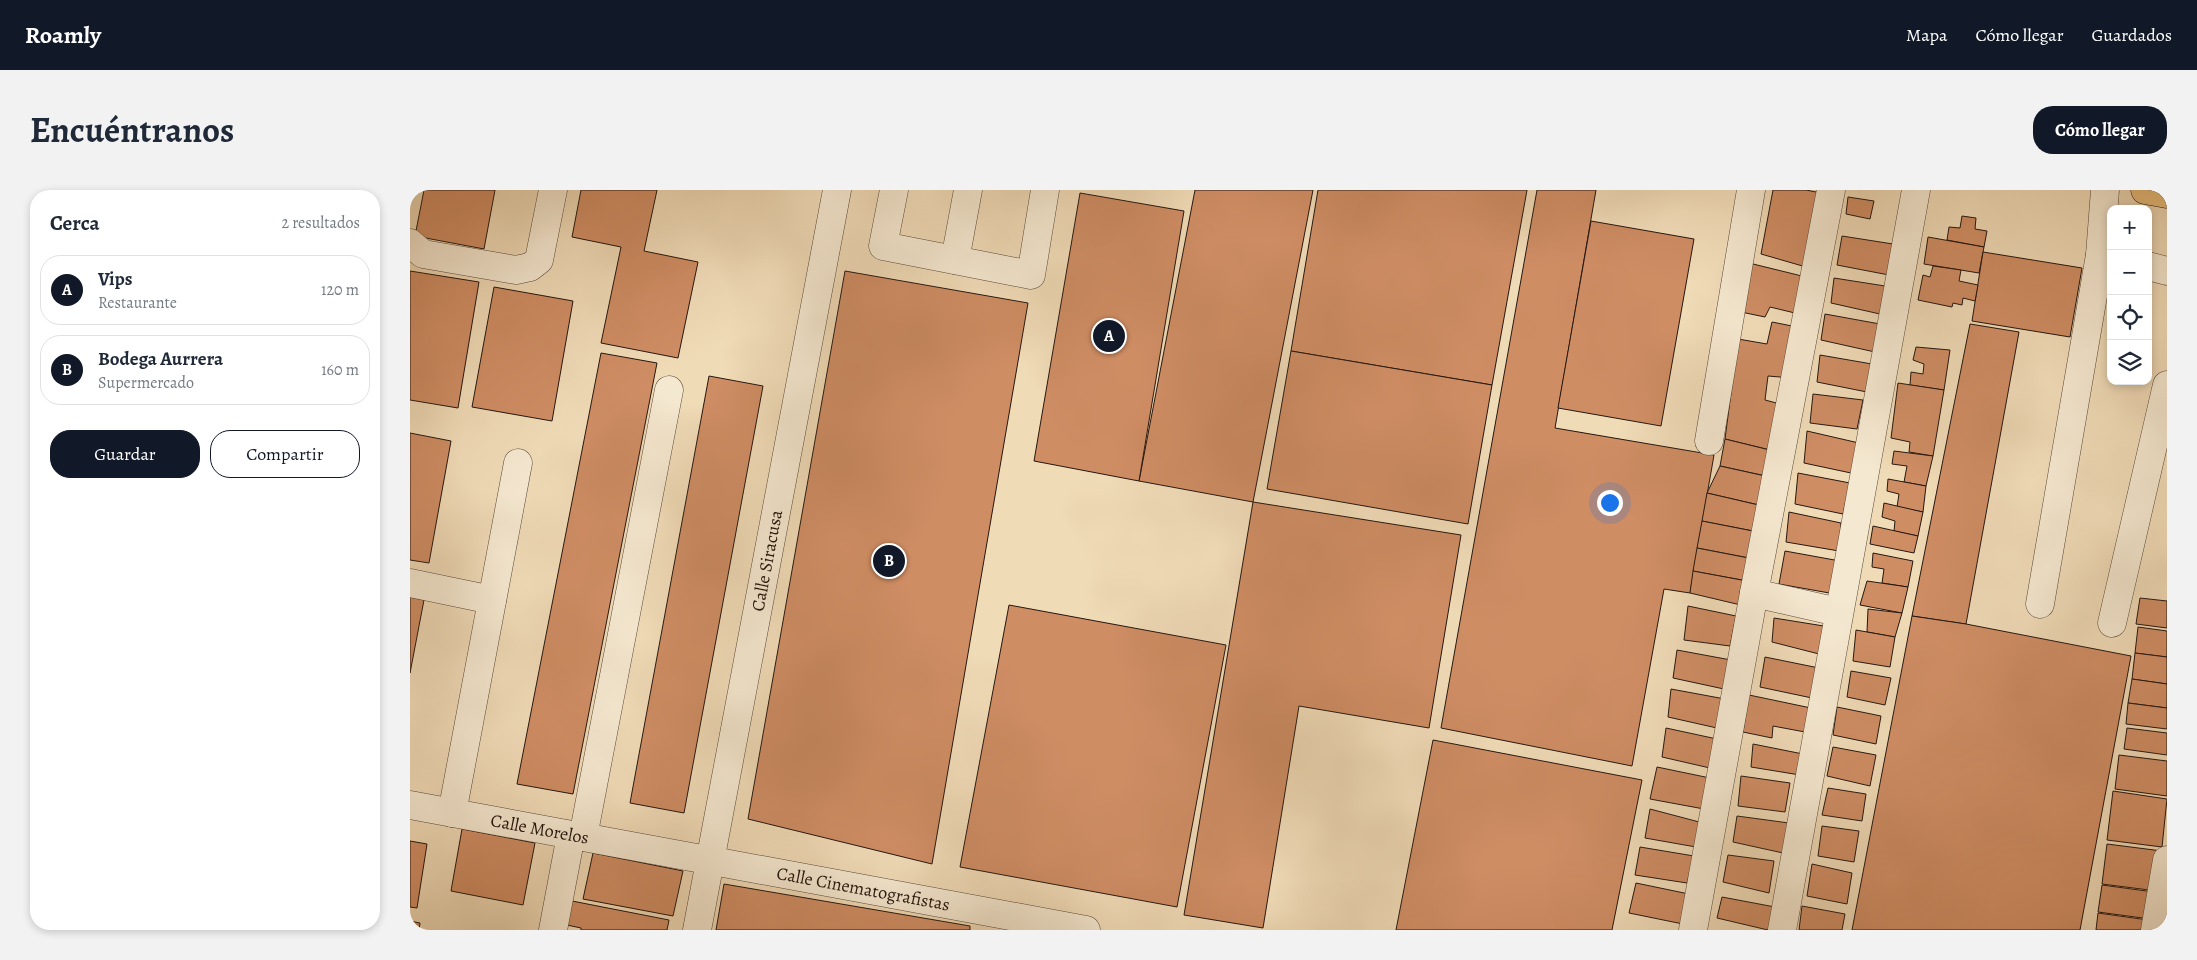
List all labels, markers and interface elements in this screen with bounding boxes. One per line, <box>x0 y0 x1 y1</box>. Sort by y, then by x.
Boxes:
text: Roamly <box>25 19 101 51</box>
text: Mapa <box>1906 23 1947 47</box>
text: Cómo llegar <box>1975 23 2064 47</box>
text: Guardados <box>2092 23 2172 47</box>
text: Encuéntranos <box>30 106 234 154</box>
button: Cómo llegar <box>2033 106 2167 154</box>
map controls <box>2107 205 2152 385</box>
button: + <box>2107 205 2152 250</box>
text: Cerca <box>50 209 100 237</box>
text: 2 resultados <box>281 212 360 234</box>
button: − <box>2107 250 2152 295</box>
text: Vips <box>98 266 132 292</box>
text: A <box>62 279 72 301</box>
text: 120 m <box>321 279 359 301</box>
text: Restaurante <box>98 292 177 314</box>
button: locate <box>2107 295 2152 340</box>
pin: A <box>1093 317 1125 355</box>
button: layers <box>2107 340 2152 385</box>
text: Bodega Aurrera <box>98 346 223 372</box>
text: B <box>62 359 72 381</box>
text: 160 m <box>321 359 359 381</box>
text: Supermercado <box>98 372 194 394</box>
button: Guardar <box>50 430 200 478</box>
button: Compartir <box>210 430 360 478</box>
your location <box>1597 490 1623 516</box>
street label: Calle Siracusa <box>746 507 788 613</box>
pin: B <box>873 542 905 580</box>
street label: Calle Morelos <box>489 808 591 850</box>
street label: Calle Cinematografistas <box>775 861 952 917</box>

